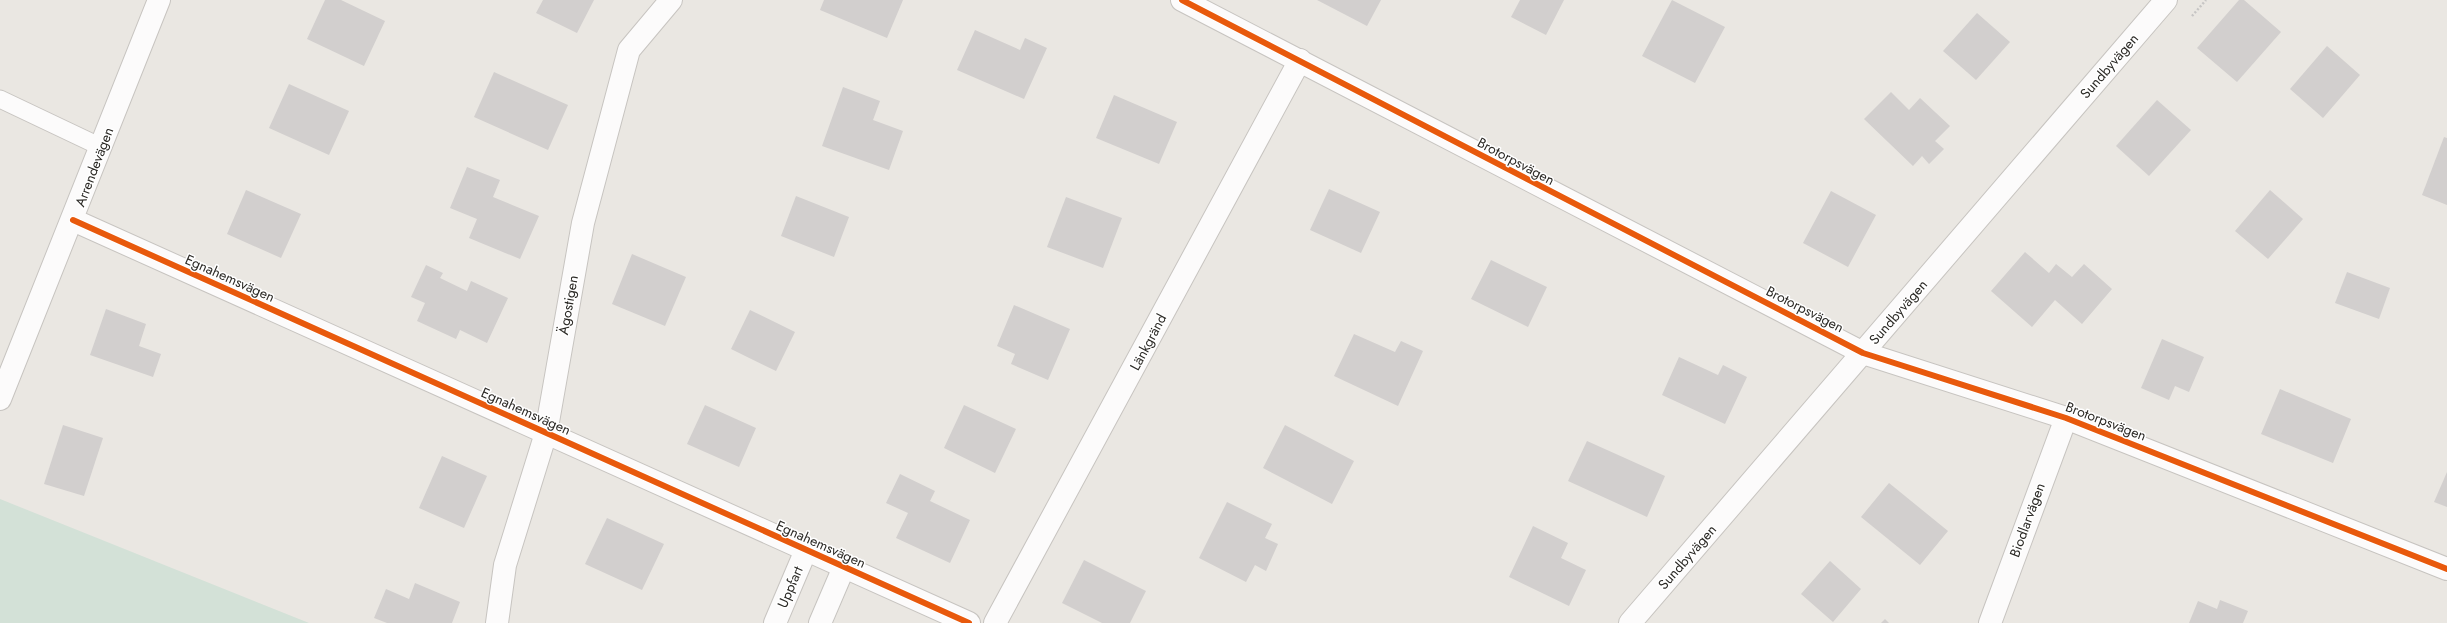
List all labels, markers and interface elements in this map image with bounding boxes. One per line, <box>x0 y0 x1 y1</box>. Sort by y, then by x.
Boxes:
street label: Sundbyvägen <box>2075 29 2143 103</box>
street label: Arrendevägen <box>70 124 118 210</box>
street label: Brotorpsvägen <box>1474 132 1558 190</box>
street label: Egnahemsvägen <box>182 249 278 307</box>
street label: Ägostigen <box>553 274 583 336</box>
street label: Sundbyvägen <box>1864 275 1932 349</box>
street label: Brotorpsvägen <box>1763 281 1847 337</box>
street label: Länkgränd <box>1125 310 1171 374</box>
street label: Egnahemsvägen <box>478 382 574 440</box>
street label: Brotorpsvägen <box>2063 396 2149 446</box>
street label: Biodlarvägen <box>2004 480 2050 560</box>
street label: Egnahemsvägen <box>773 515 869 573</box>
street label: Sundbyvägen <box>1653 520 1721 594</box>
street label: Uppfart <box>772 562 808 611</box>

